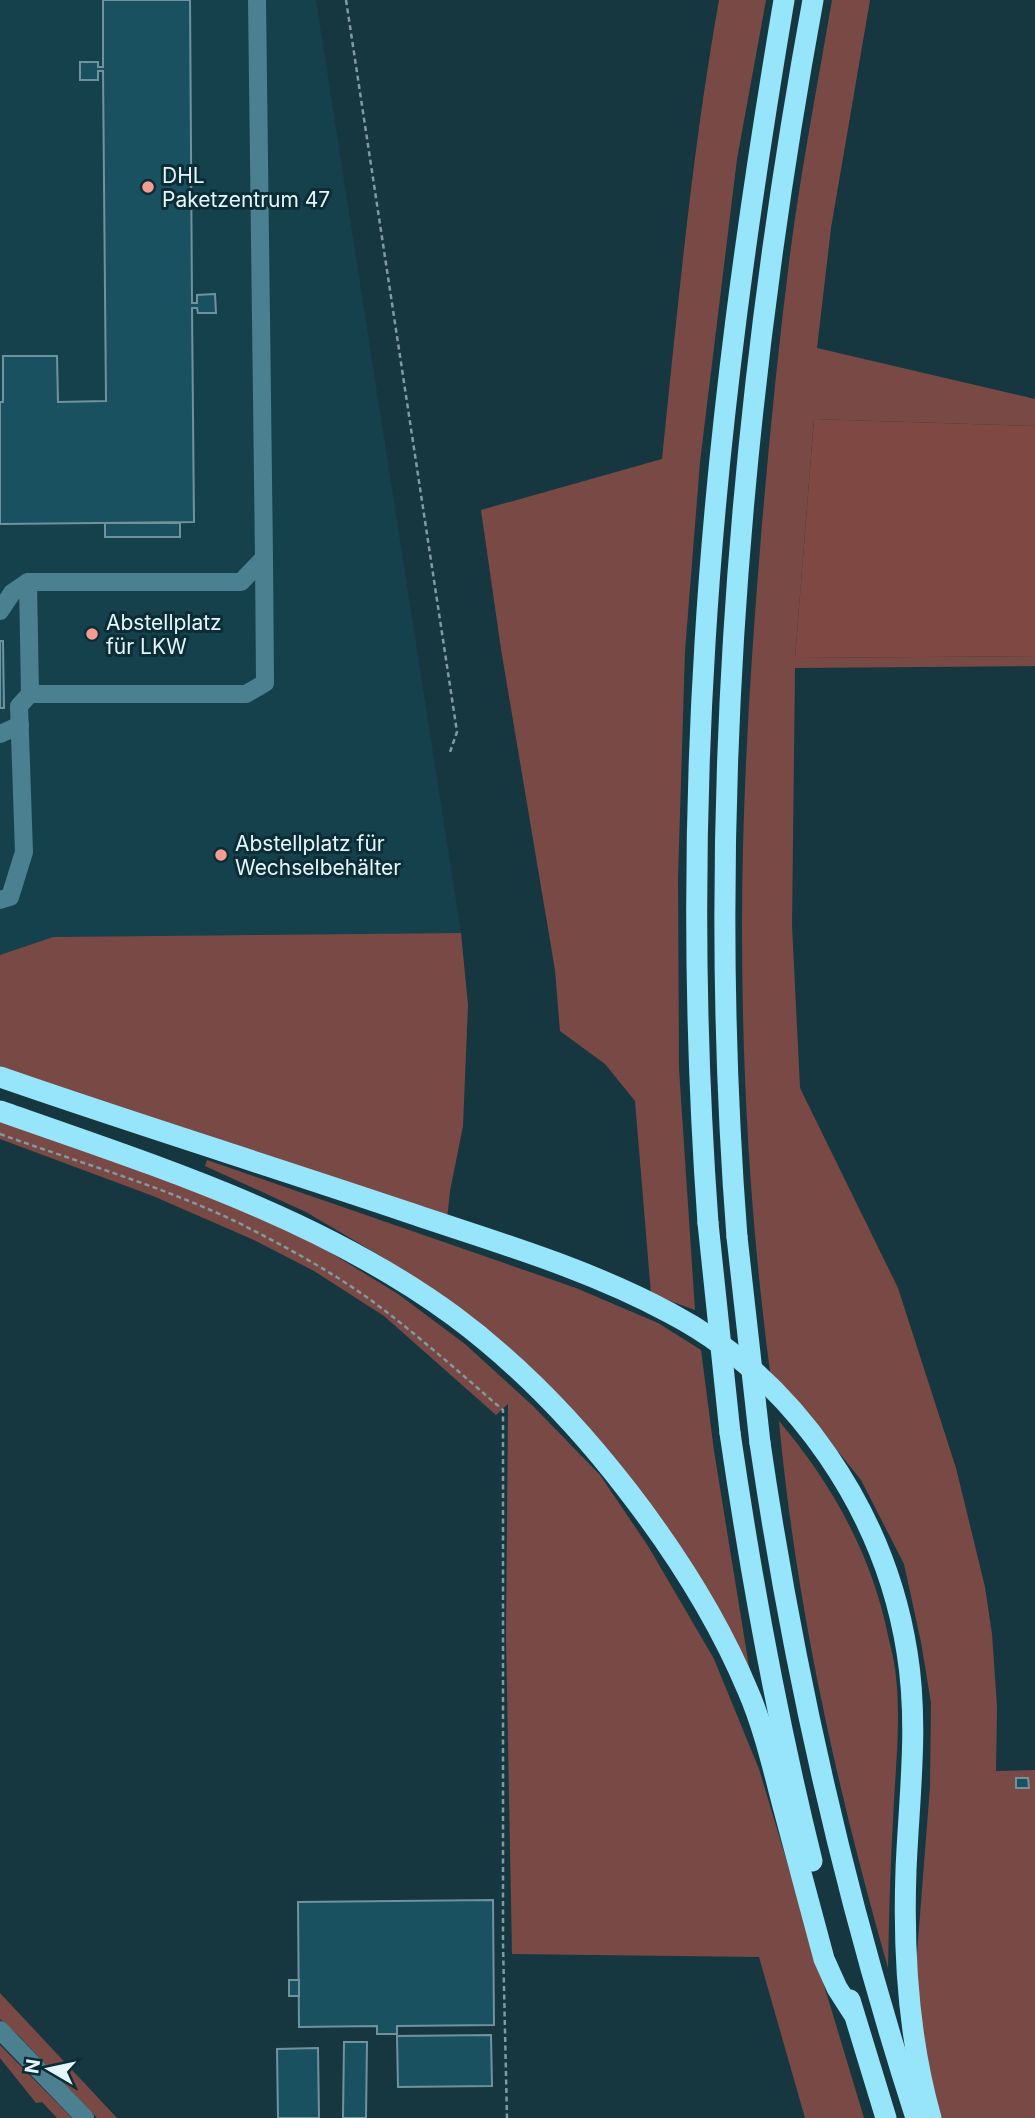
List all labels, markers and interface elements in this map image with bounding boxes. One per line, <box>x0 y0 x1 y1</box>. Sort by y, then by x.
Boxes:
place label: DHL Paketzentrum 47 <box>162 163 330 212</box>
marker: DHL Paketzentrum 47 <box>140 179 156 195</box>
place label: Abstellplatz für LKW <box>106 610 222 659</box>
marker: Abstellplatz für LKW <box>84 626 100 642</box>
place label: Abstellplatz für Wechselbehälter <box>235 831 401 880</box>
marker: Abstellplatz für Wechselbehälter <box>213 847 229 863</box>
north arrow <box>14 2034 84 2104</box>
text: N <box>20 2057 45 2075</box>

